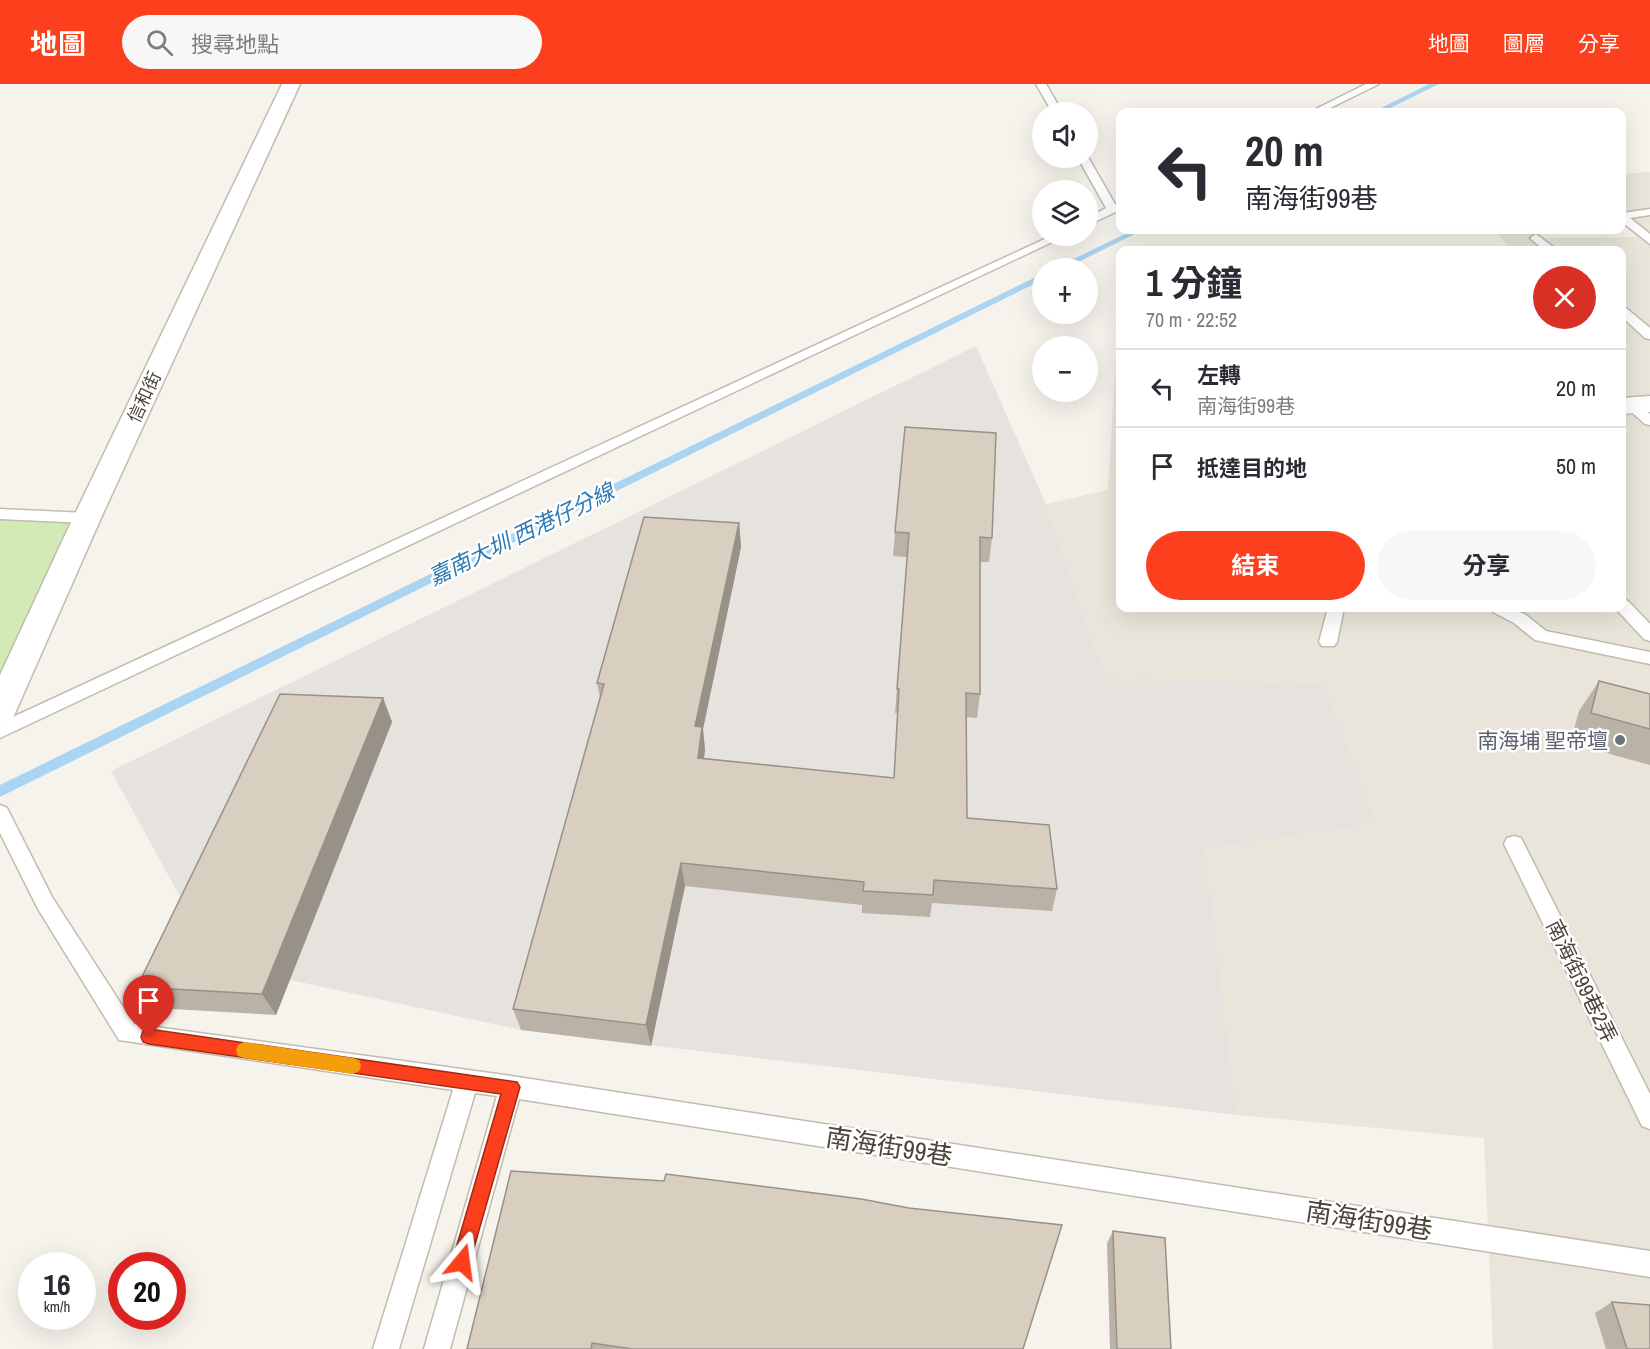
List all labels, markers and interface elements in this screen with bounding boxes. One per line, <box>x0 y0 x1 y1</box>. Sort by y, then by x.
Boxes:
search box <box>122 15 542 69</box>
text: 地圖 <box>30 25 86 63</box>
icon: search <box>143 26 176 59</box>
text: 搜尋地點 <box>191 29 279 59</box>
text: 地圖 <box>1428 29 1470 58</box>
text: 圖層 <box>1503 29 1545 58</box>
text: 分享 <box>1578 29 1620 58</box>
map controls <box>1032 102 1098 402</box>
button: sound <box>1032 102 1098 168</box>
text: 20 m <box>1245 123 1324 179</box>
icon: left <box>1146 132 1224 210</box>
button: layers <box>1032 180 1098 246</box>
text: 南海街99巷 <box>1245 180 1378 216</box>
button: + <box>1032 258 1098 324</box>
text: 1 分鐘 <box>1146 259 1243 307</box>
button: close <box>1533 266 1596 329</box>
text: 70 m · 22:52 <box>1146 306 1237 333</box>
button: − <box>1032 336 1098 402</box>
text: 左轉 <box>1197 360 1241 390</box>
street label: 信和街 <box>121 367 167 427</box>
icon: left <box>1146 372 1179 405</box>
text: 20 m <box>1556 373 1596 403</box>
text: 南海街99巷 <box>1197 392 1295 419</box>
icon: arrive <box>1146 450 1179 483</box>
text: 50 m <box>1556 451 1596 481</box>
text: 抵達目的地 <box>1197 453 1307 483</box>
water label: 嘉南大圳 西港仔分線 <box>423 475 622 592</box>
button: 結束 <box>1146 531 1365 600</box>
button: 分享 <box>1377 531 1596 600</box>
place label: 南海埔 聖帝壇 <box>1477 726 1608 755</box>
marker: 南海埔 聖帝壇 <box>1613 733 1627 747</box>
street label: 南海街99巷2弄 <box>1540 915 1624 1047</box>
pin <box>123 975 174 1037</box>
icon: arrive <box>132 984 165 1017</box>
street label: 南海街99巷 <box>823 1119 955 1173</box>
street label: 南海街99巷 <box>1303 1193 1435 1247</box>
position arrow <box>430 1230 494 1294</box>
speed limit sign: 20 <box>108 1252 186 1330</box>
text: 16 <box>43 1264 71 1304</box>
text: km/h <box>44 1296 70 1317</box>

